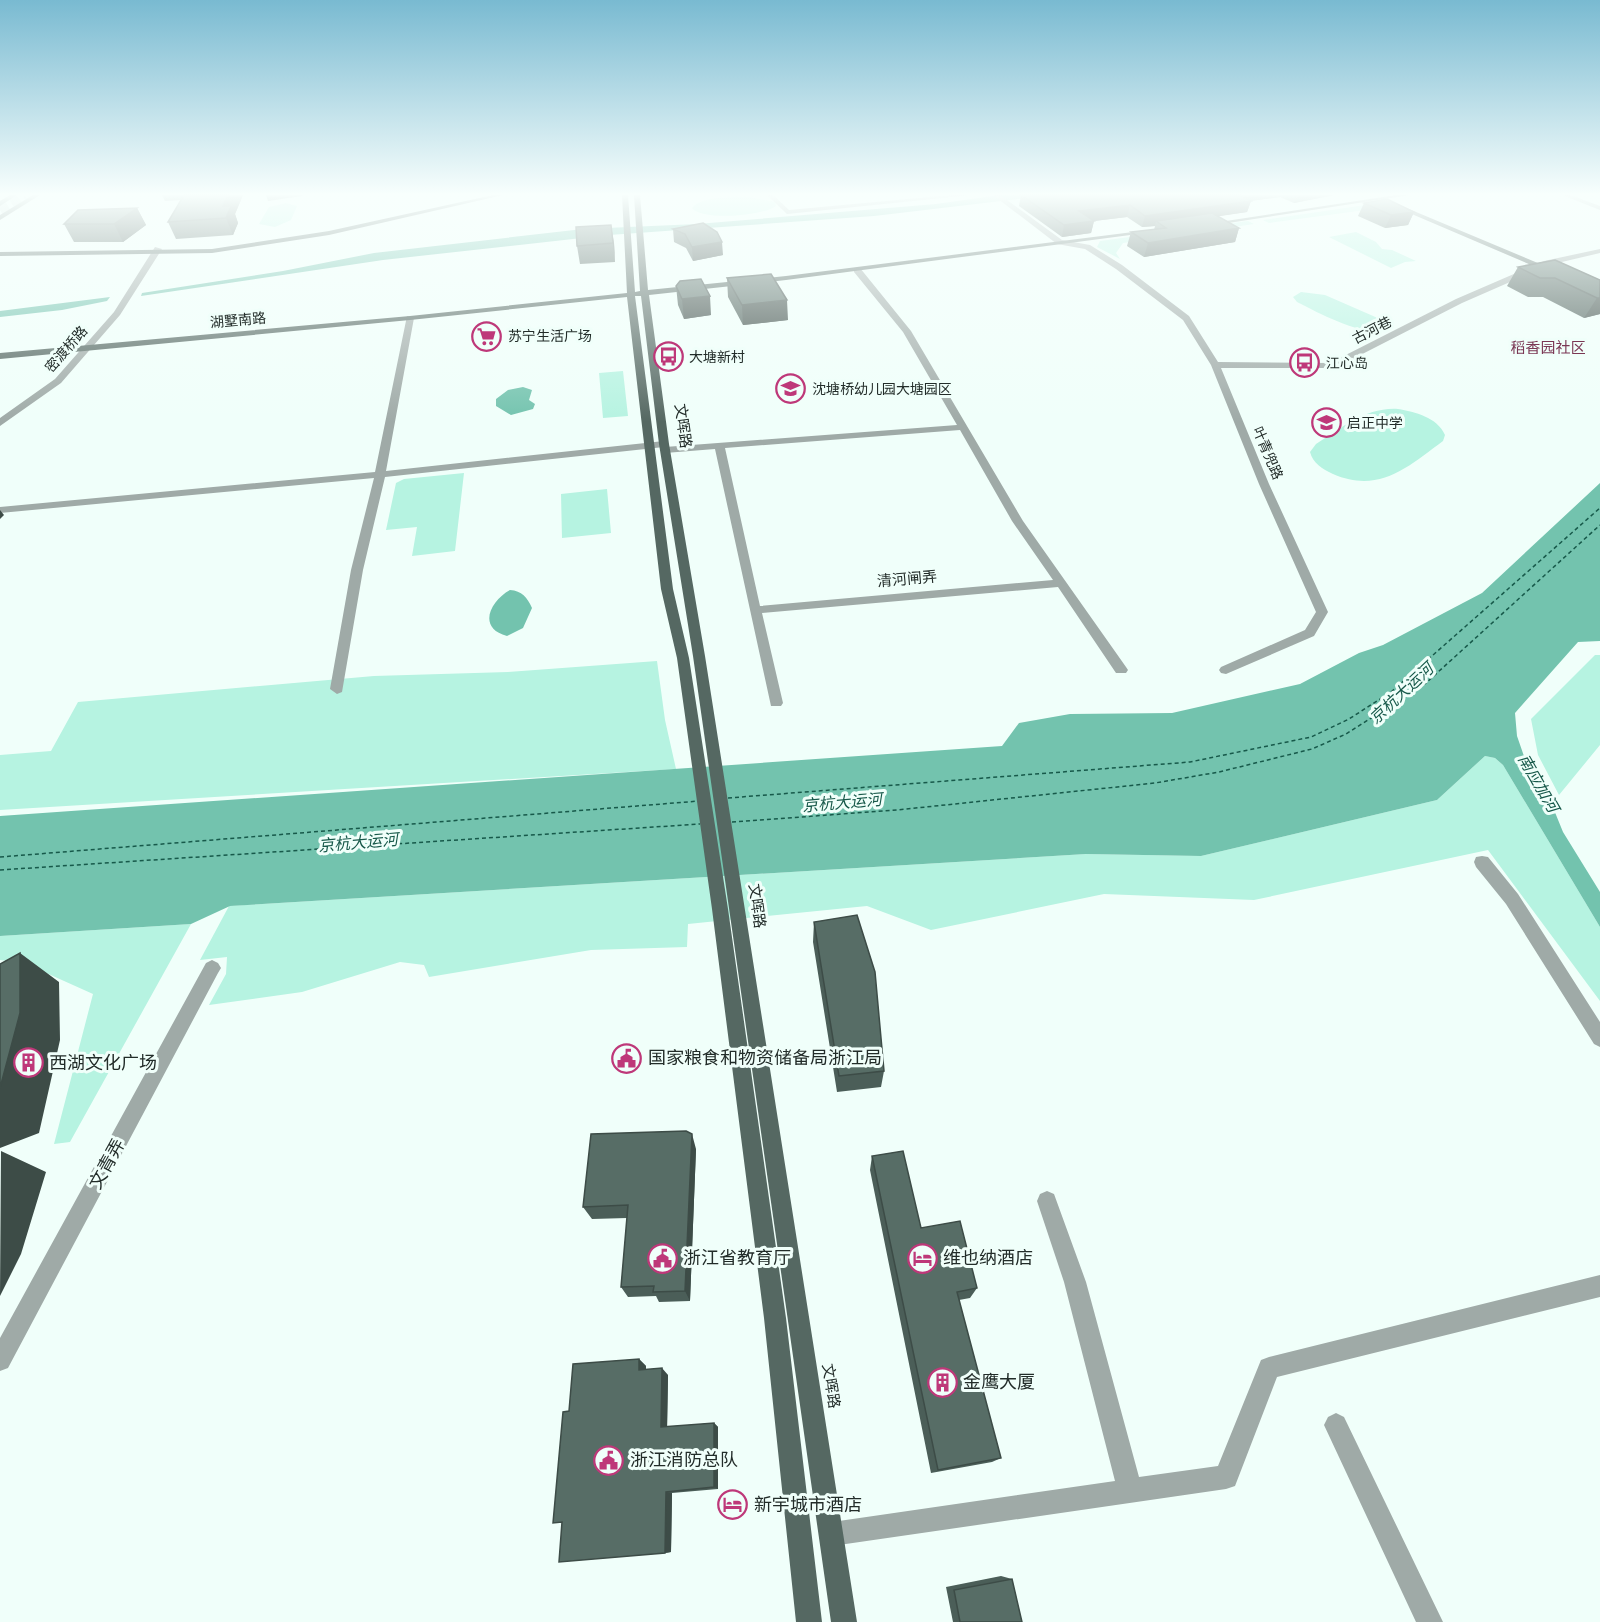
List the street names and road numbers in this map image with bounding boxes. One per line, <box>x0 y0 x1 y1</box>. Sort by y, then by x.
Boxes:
street label: 湖墅南路 <box>209 311 267 332</box>
street label: 古河巷 <box>1350 314 1395 348</box>
street label: 密渡桥路 <box>42 323 92 377</box>
street label: 文晖路 <box>669 403 694 450</box>
street label: 叶青兜路 <box>1248 424 1285 483</box>
street label: 清河闸弄 <box>876 568 938 593</box>
street label: 文晖路 <box>743 883 768 930</box>
street label: 文青弄 <box>85 1136 131 1194</box>
street label: 文晖路 <box>817 1363 842 1410</box>

